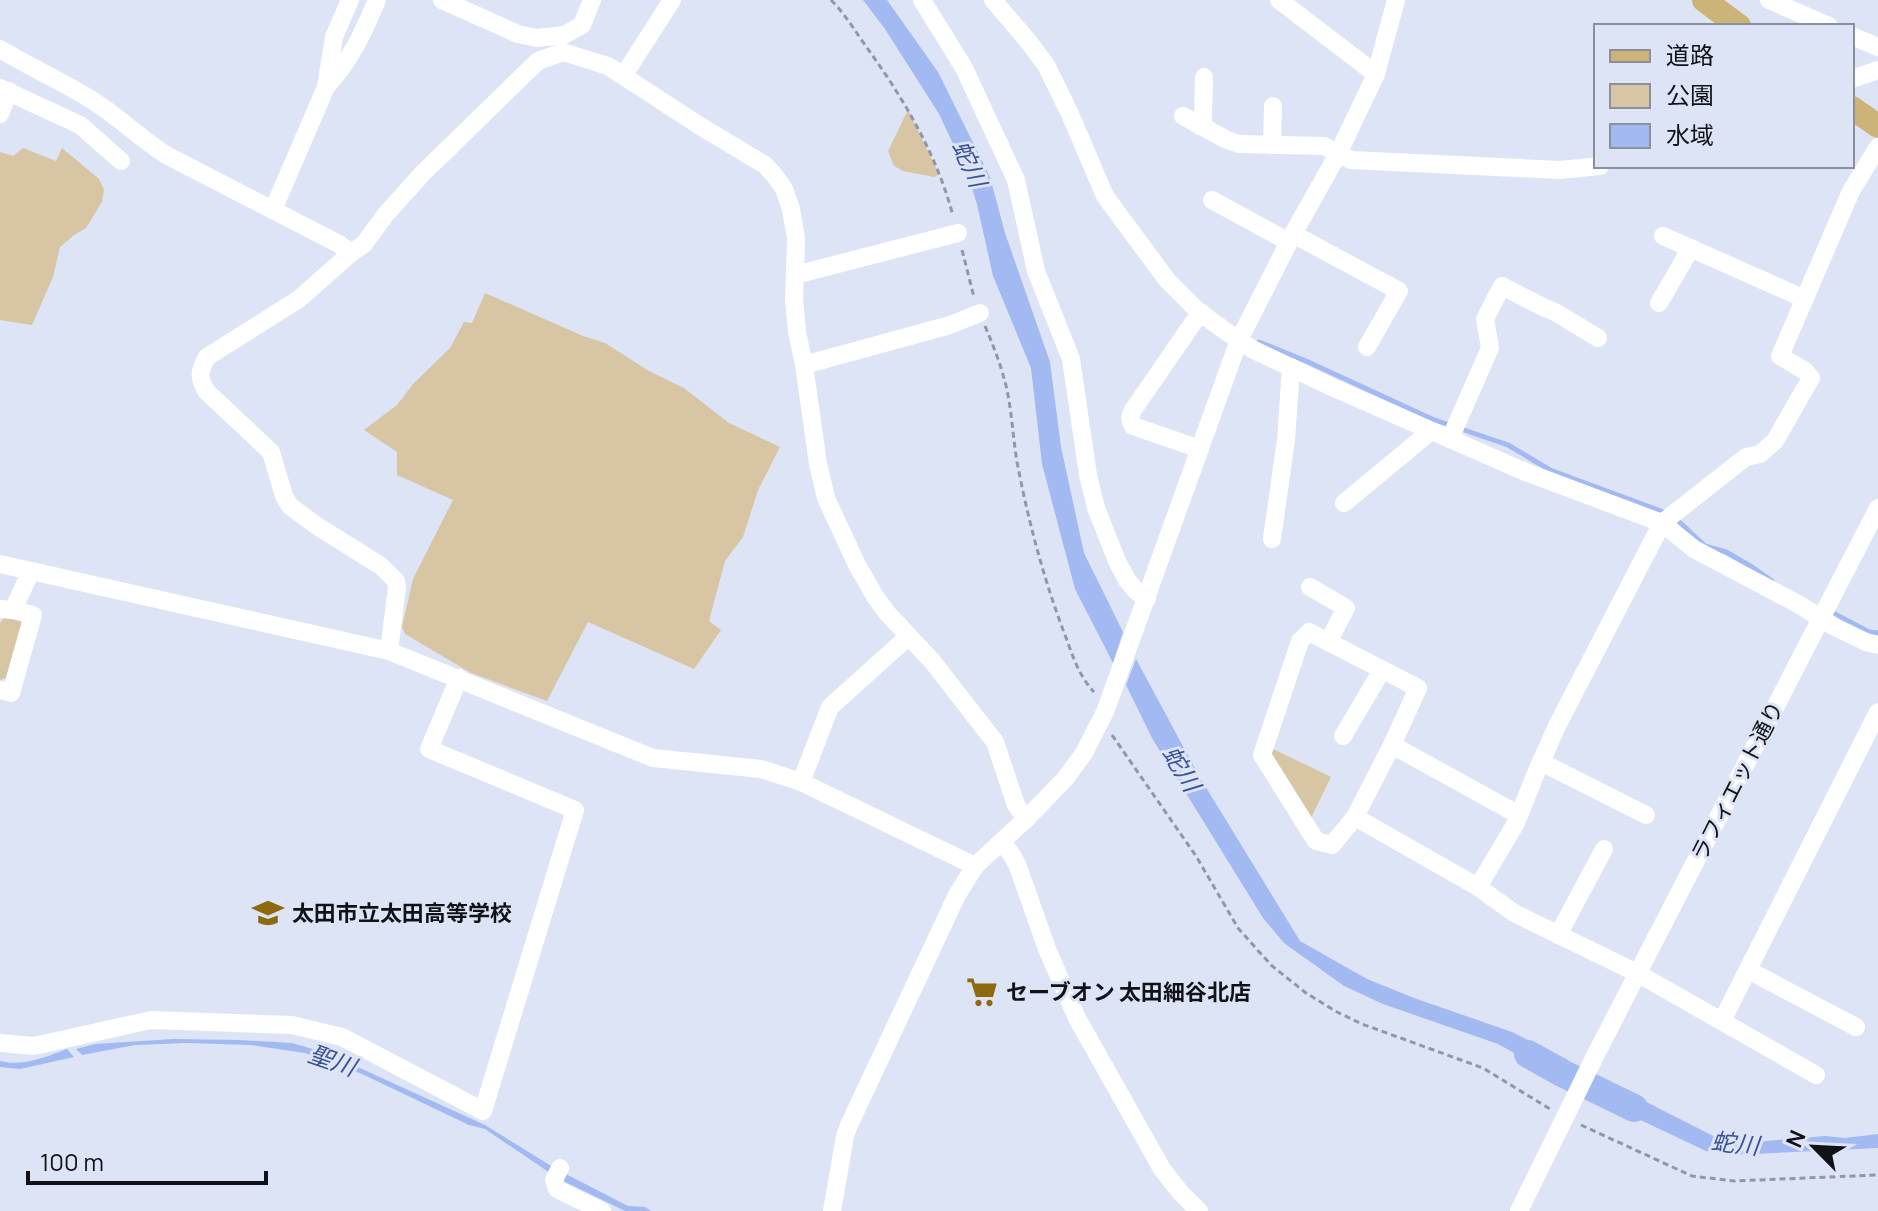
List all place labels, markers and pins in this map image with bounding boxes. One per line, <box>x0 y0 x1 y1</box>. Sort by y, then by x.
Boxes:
school or university icon: 太田市立太田高等学校 <box>251 896 285 930</box>
place label: 太田市立太田高等学校 <box>292 898 512 928</box>
supermarket icon: セーブオン 太田細谷北店 <box>965 975 999 1009</box>
place label: セーブオン 太田細谷北店 <box>1006 977 1251 1007</box>

